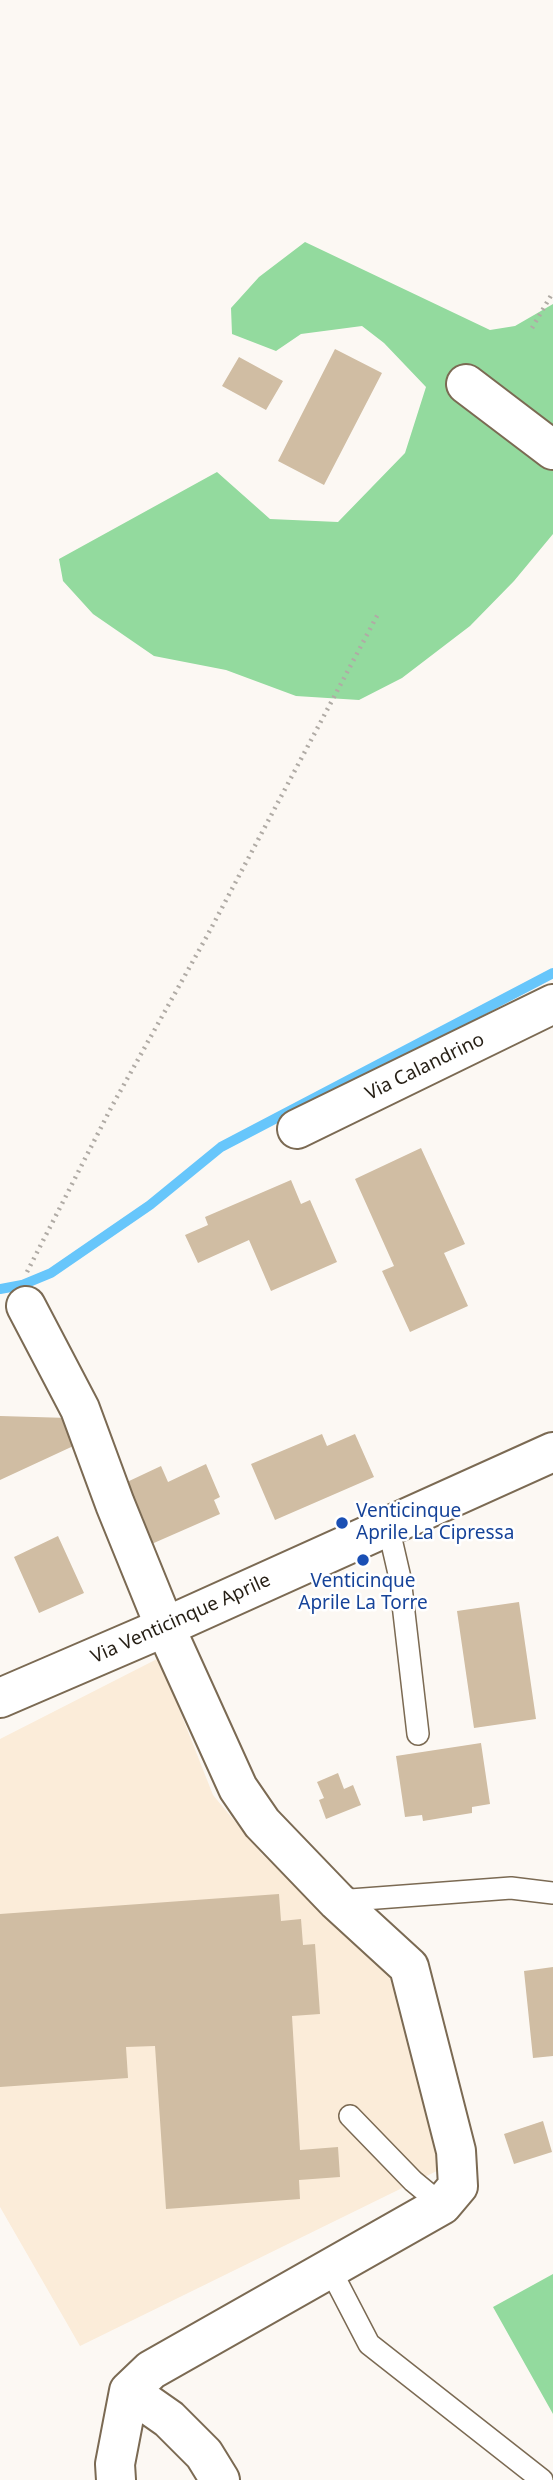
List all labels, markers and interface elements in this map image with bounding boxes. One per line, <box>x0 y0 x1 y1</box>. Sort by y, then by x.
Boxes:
street label: Via Calandrino <box>362 1028 488 1106</box>
place label: Venticinque Aprile La Cipressa <box>356 1501 514 1545</box>
marker: Venticinque Aprile La Cipressa <box>334 1515 350 1531</box>
marker: Venticinque Aprile La Torre <box>355 1552 371 1568</box>
street label: Via Venticinque Aprile <box>88 1569 274 1669</box>
place label: Venticinque Aprile La Torre <box>298 1571 428 1615</box>

